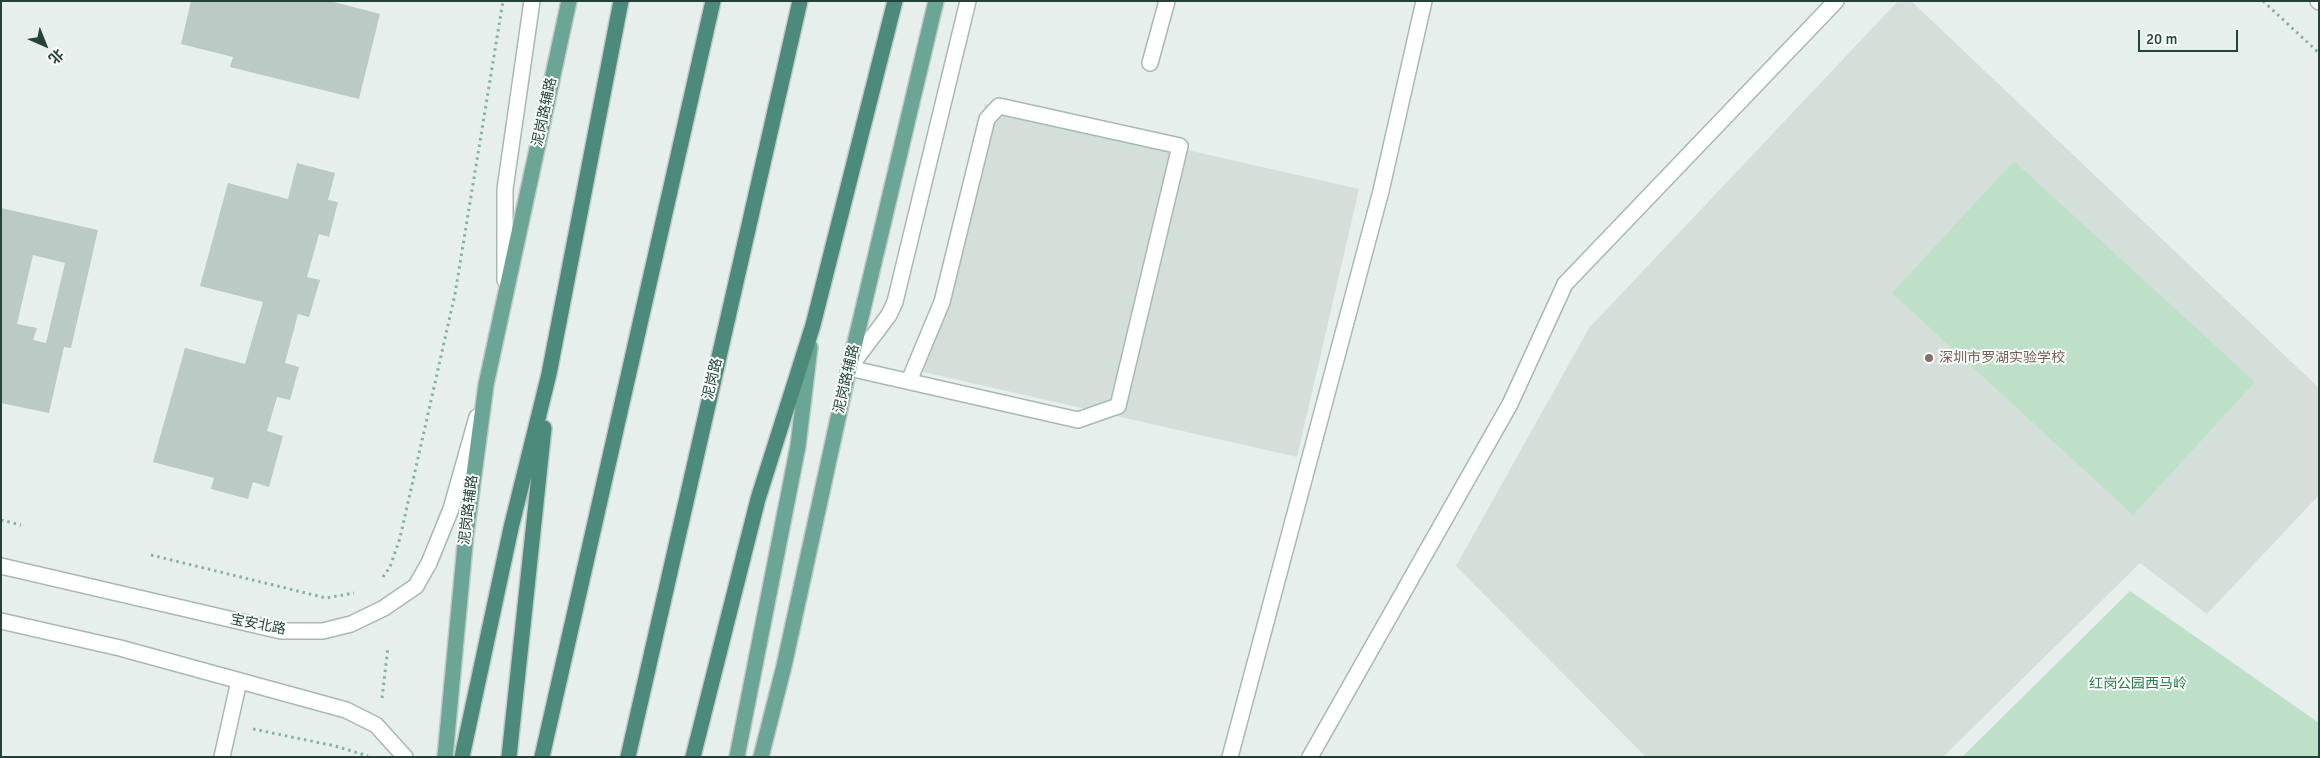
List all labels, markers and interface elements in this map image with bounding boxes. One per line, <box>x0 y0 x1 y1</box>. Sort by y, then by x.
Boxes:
north arrow <box>20 20 70 70</box>
scale bar <box>2140 20 2240 52</box>
text: 20 m <box>2146 30 2177 48</box>
text: 北 <box>45 45 67 67</box>
street label: 泥岗路辅路 <box>530 76 560 148</box>
street label: 泥岗路辅路 <box>831 343 863 415</box>
place label: 深圳市罗湖实验学校 <box>1939 350 2065 366</box>
marker: 深圳市罗湖实验学校 <box>1923 352 1935 364</box>
street label: 泥岗路 <box>700 357 726 401</box>
street label: 泥岗路辅路 <box>456 474 482 546</box>
street label: 宝安北路 <box>229 611 287 639</box>
park label: 红岗公园西马岭 <box>2089 676 2187 692</box>

